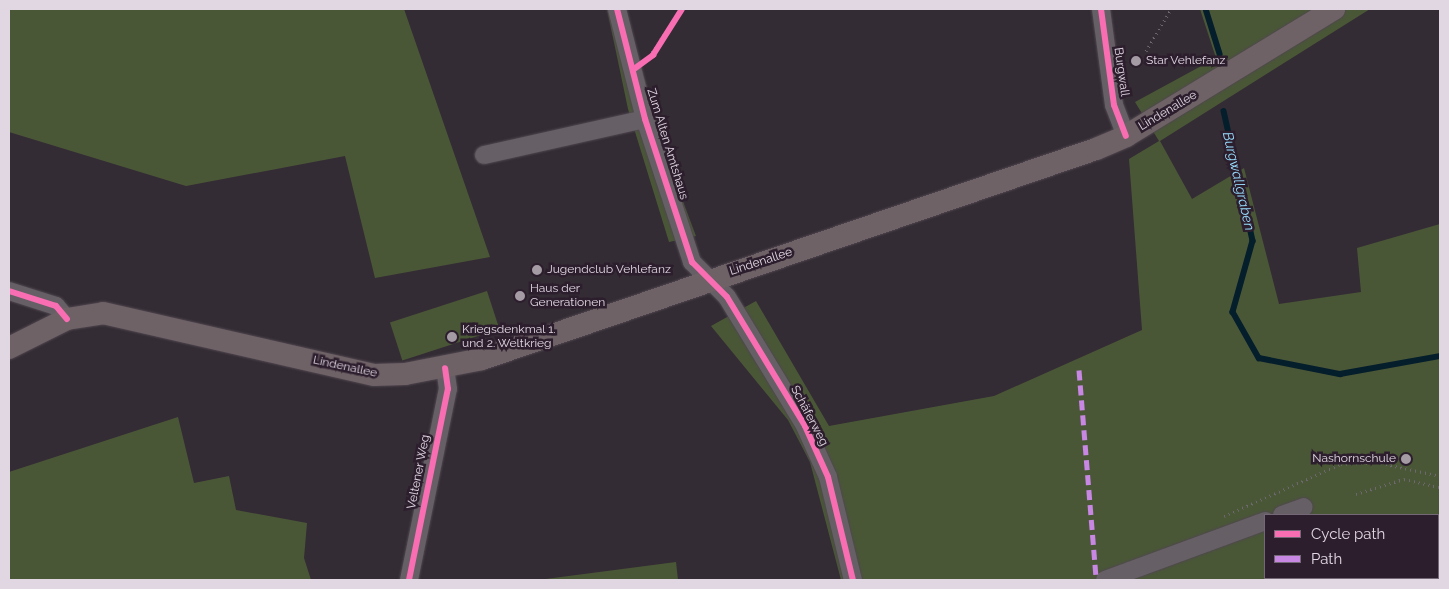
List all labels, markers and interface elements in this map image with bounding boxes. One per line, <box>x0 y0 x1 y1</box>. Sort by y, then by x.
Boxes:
street label: Burgwall <box>1110 47 1132 97</box>
place label: Star Vehlefanz <box>1146 54 1226 68</box>
marker: Star Vehlefanz <box>1130 55 1142 67</box>
street label: Zum Alten Amtshaus <box>643 86 691 202</box>
street label: Lindenallee <box>1136 88 1200 134</box>
water label: Burgwallgraben <box>1219 130 1259 232</box>
street label: Lindenallee <box>728 245 794 279</box>
place label: Jugendclub Vehlefanz <box>547 263 671 277</box>
marker: Jugendclub Vehlefanz <box>531 264 543 276</box>
place label: Haus der Generationen <box>530 282 605 310</box>
marker: Haus der Generationen <box>514 290 526 302</box>
place label: Kriegsdenkmal 1. und 2. Weltkrieg <box>462 323 556 351</box>
marker: Kriegsdenkmal 1. und 2. Weltkrieg <box>446 331 458 343</box>
street label: Lindenallee <box>312 353 378 381</box>
street label: Schäferweg <box>787 383 831 449</box>
street label: Veltener Weg <box>405 433 433 511</box>
place label: Nashornschule <box>1312 452 1396 466</box>
marker: Nashornschule <box>1400 453 1412 465</box>
legend <box>1264 514 1439 579</box>
text: Cycle path <box>1311 525 1385 543</box>
text: Path <box>1311 550 1342 568</box>

